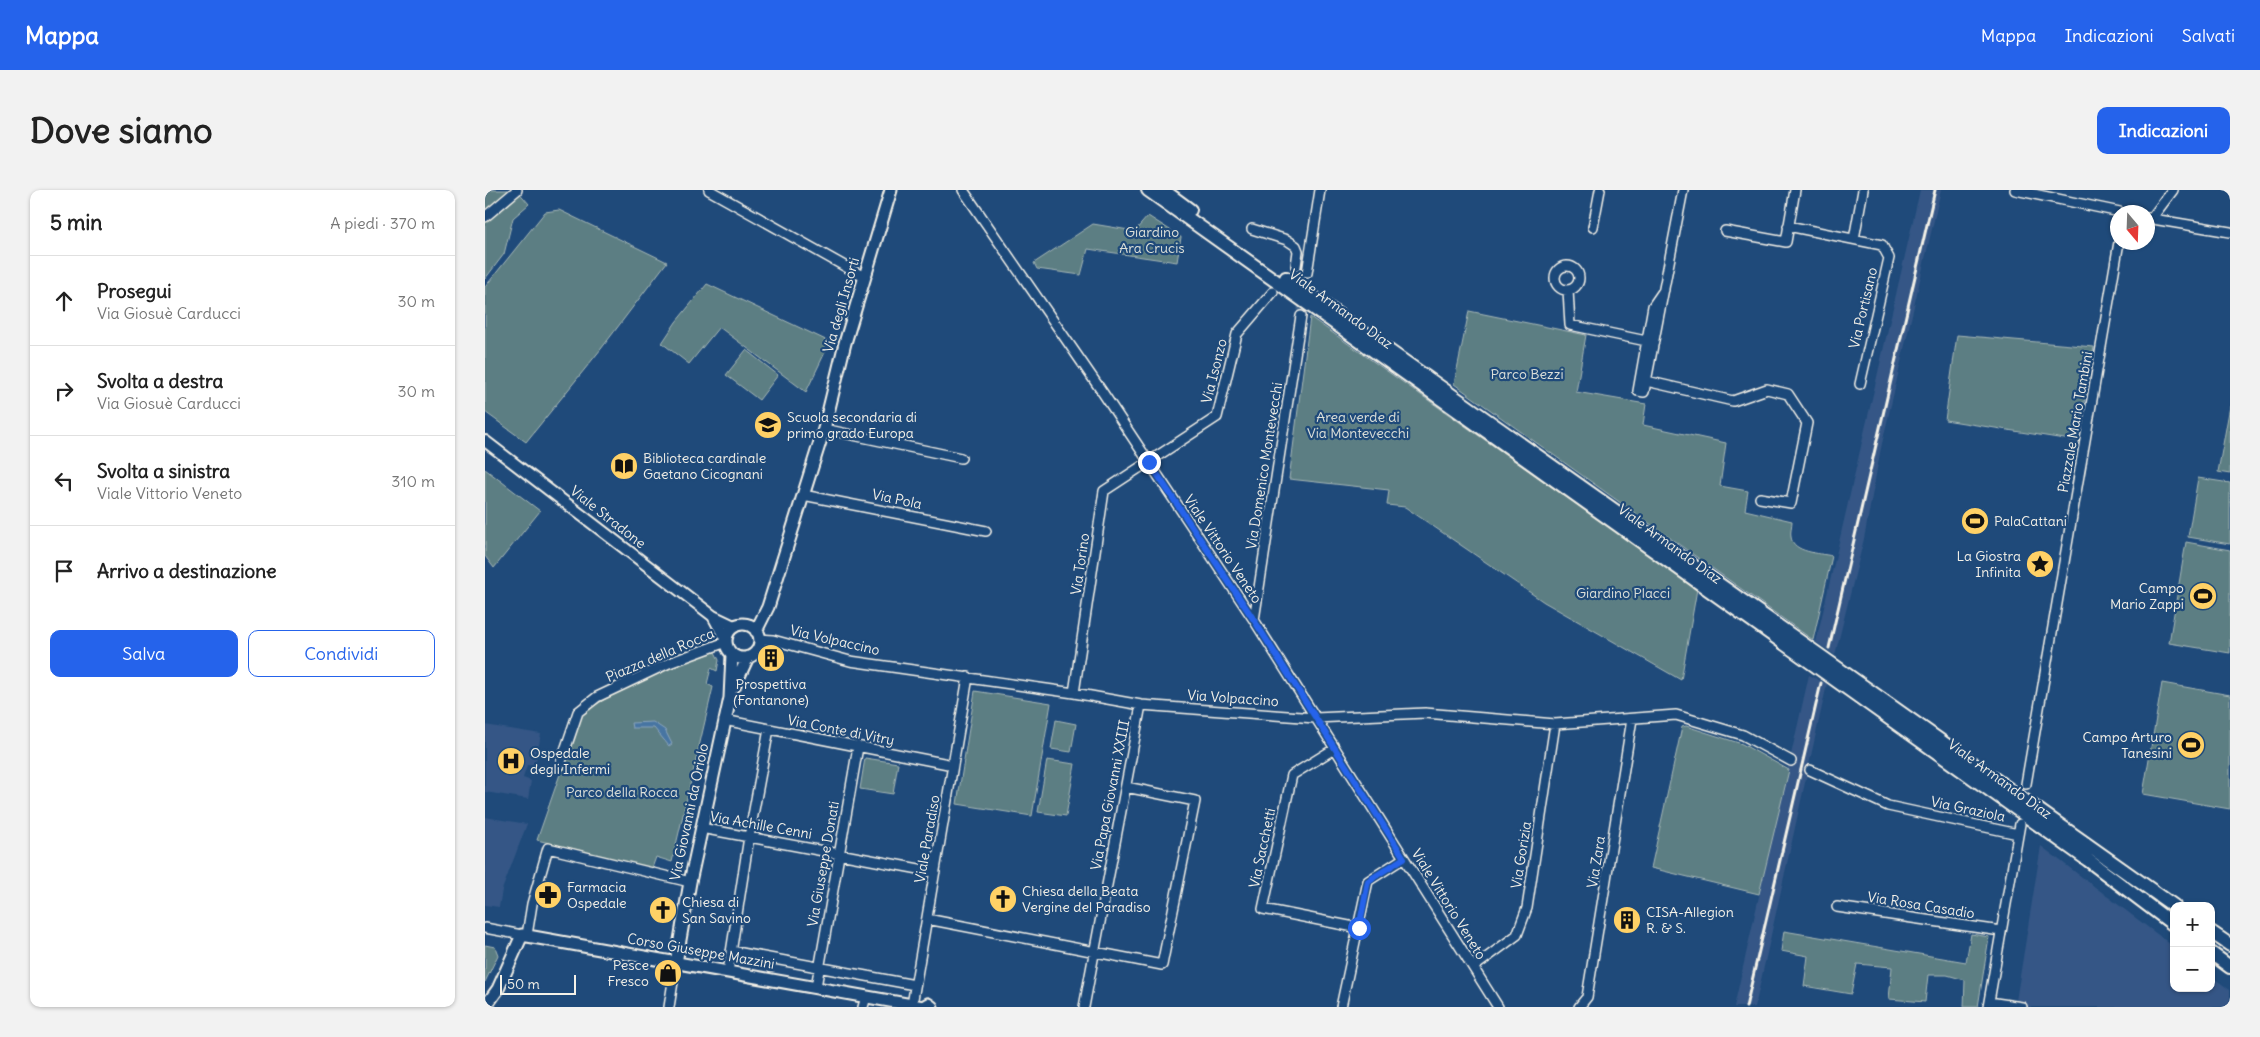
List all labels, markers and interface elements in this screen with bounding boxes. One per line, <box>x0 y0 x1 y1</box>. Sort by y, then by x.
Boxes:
text: Mappa <box>25 20 99 50</box>
text: Mappa <box>1981 24 2036 47</box>
text: Indicazioni <box>2064 24 2154 47</box>
text: Salvati <box>2182 24 2235 47</box>
button: Indicazioni <box>2097 107 2230 154</box>
text: Dove siamo <box>30 108 213 152</box>
north arrow <box>2110 205 2155 250</box>
text: 5 min <box>50 209 102 236</box>
text: A piedi · 370 m <box>330 213 435 233</box>
park label: Giardino Ara Crucis <box>1119 223 1185 257</box>
street label: Via degli Insorti <box>819 255 863 355</box>
street label: Viale Armando Diaz <box>1285 265 1397 353</box>
street label: Via Portisano <box>1845 265 1881 351</box>
text: Prosegui <box>97 279 172 303</box>
icon: ahead <box>50 287 78 315</box>
text: 30 m <box>398 291 435 311</box>
text: Via Giosuè Carducci <box>97 303 241 323</box>
street label: Via Isonzo <box>1197 337 1231 405</box>
street label: Piazzale Mario Tambini <box>2054 350 2096 494</box>
park label: Parco Bezzi <box>1490 365 1564 383</box>
text: Svolta a destra <box>97 369 223 393</box>
icon: right <box>50 377 78 405</box>
text: 30 m <box>398 381 435 401</box>
street label: Via Domenico Montevecchi <box>1242 381 1286 551</box>
text: Via Giosuè Carducci <box>97 393 241 413</box>
place label: Scuola secondaria di primo grado Europa <box>787 408 917 442</box>
park label: Area verde di Via Montevecchi <box>1307 408 1409 442</box>
school or university icon: Scuola secondaria di primo grado Europa <box>753 410 783 440</box>
place label: Biblioteca cardinale Gaetano Cicognani <box>643 449 766 483</box>
library icon: Biblioteca cardinale Gaetano Cicognani <box>609 451 639 481</box>
route end <box>1138 451 1161 474</box>
text: Svolta a sinistra <box>97 459 230 483</box>
icon: left <box>50 467 78 495</box>
text: 310 m <box>391 471 435 491</box>
street label: Viale Stradone <box>566 482 650 552</box>
text: Viale Vittorio Veneto <box>97 483 242 503</box>
street label: Via Pola <box>871 485 923 513</box>
street label: Viale Vittorio Veneto <box>1180 491 1266 607</box>
street label: Viale Armando Diaz <box>1614 500 1726 588</box>
sports icon: PalaCattani <box>1960 506 1990 536</box>
place label: PalaCattani <box>1994 512 2067 530</box>
street label: Via Torino <box>1067 532 1093 596</box>
place label: La Giostra Infinita <box>1956 547 2021 581</box>
place icon: La Giostra Infinita <box>2025 549 2055 579</box>
icon: arrive <box>50 557 78 585</box>
text: Arrivo a destinazione <box>97 559 276 583</box>
place label: Campo Mario Zappi <box>2110 579 2184 613</box>
sports icon: Campo Mario Zappi <box>2188 581 2218 611</box>
park label: Giardino Placci <box>1576 584 1670 602</box>
street label: Via Volpaccino <box>788 621 882 659</box>
street label: Piazza della Rocca <box>603 624 717 686</box>
button: Salva <box>50 630 238 677</box>
button: Condividi <box>248 630 435 677</box>
building icon: Prospettiva (Fontanone) <box>756 643 786 673</box>
place label: Prospettiva (Fontanone) <box>733 675 809 709</box>
street label: Via Volpaccino <box>1187 686 1279 710</box>
street label: Via Conte di Vitry <box>786 711 896 749</box>
street label: Via Papa Giovanni XXIII <box>1087 718 1133 872</box>
place label: Campo Arturo Tanesini <box>2082 728 2172 762</box>
sports icon: Campo Arturo Tanesini <box>2176 730 2206 760</box>
street label: Viale Armando Diaz <box>1944 735 2056 823</box>
street label: Via Giovanni da Oriolo <box>666 742 712 882</box>
place label: Ospedale degli Infermi <box>530 744 610 778</box>
hospital icon: Ospedale degli Infermi <box>496 746 526 776</box>
park label: Parco della Rocca <box>566 783 678 801</box>
street label: Via Graziola <box>1929 792 2007 826</box>
street label: Viale Paradiso <box>910 793 944 884</box>
street label: Via Giuseppe Donati <box>803 800 843 928</box>
street label: Via Sacchetti <box>1245 806 1279 890</box>
street label: Via Achille Cenni <box>709 807 813 843</box>
street label: Via Gorizia <box>1507 820 1535 890</box>
street label: Via Zara <box>1583 835 1609 889</box>
street label: Viale Vittorio Veneto <box>1408 845 1490 963</box>
place label: Farmacia Ospedale <box>567 878 627 912</box>
pharmacy icon: Farmacia Ospedale <box>533 880 563 910</box>
place label: Chiesa della Beata Vergine del Paradiso <box>1022 882 1151 916</box>
church icon: Chiesa della Beata Vergine del Paradiso <box>988 884 1018 914</box>
street label: Via Rosa Casadio <box>1866 888 1976 922</box>
place label: Chiesa di San Savino <box>682 893 751 927</box>
church icon: Chiesa di San Savino <box>648 895 678 925</box>
map controls <box>2170 902 2215 992</box>
button: + <box>2170 902 2215 947</box>
place label: CISA-Allegion R. & S. <box>1646 903 1734 937</box>
building icon: CISA-Allegion R. & S. <box>1612 905 1642 935</box>
route start <box>1348 917 1371 940</box>
street label: Corso Giuseppe Mazzini <box>626 929 776 973</box>
button: − <box>2170 947 2215 992</box>
place label: Pesce Fresco <box>608 956 649 990</box>
shop icon: Pesce Fresco <box>653 958 683 988</box>
scale bar <box>500 972 576 995</box>
text: 50 m <box>507 975 540 993</box>

